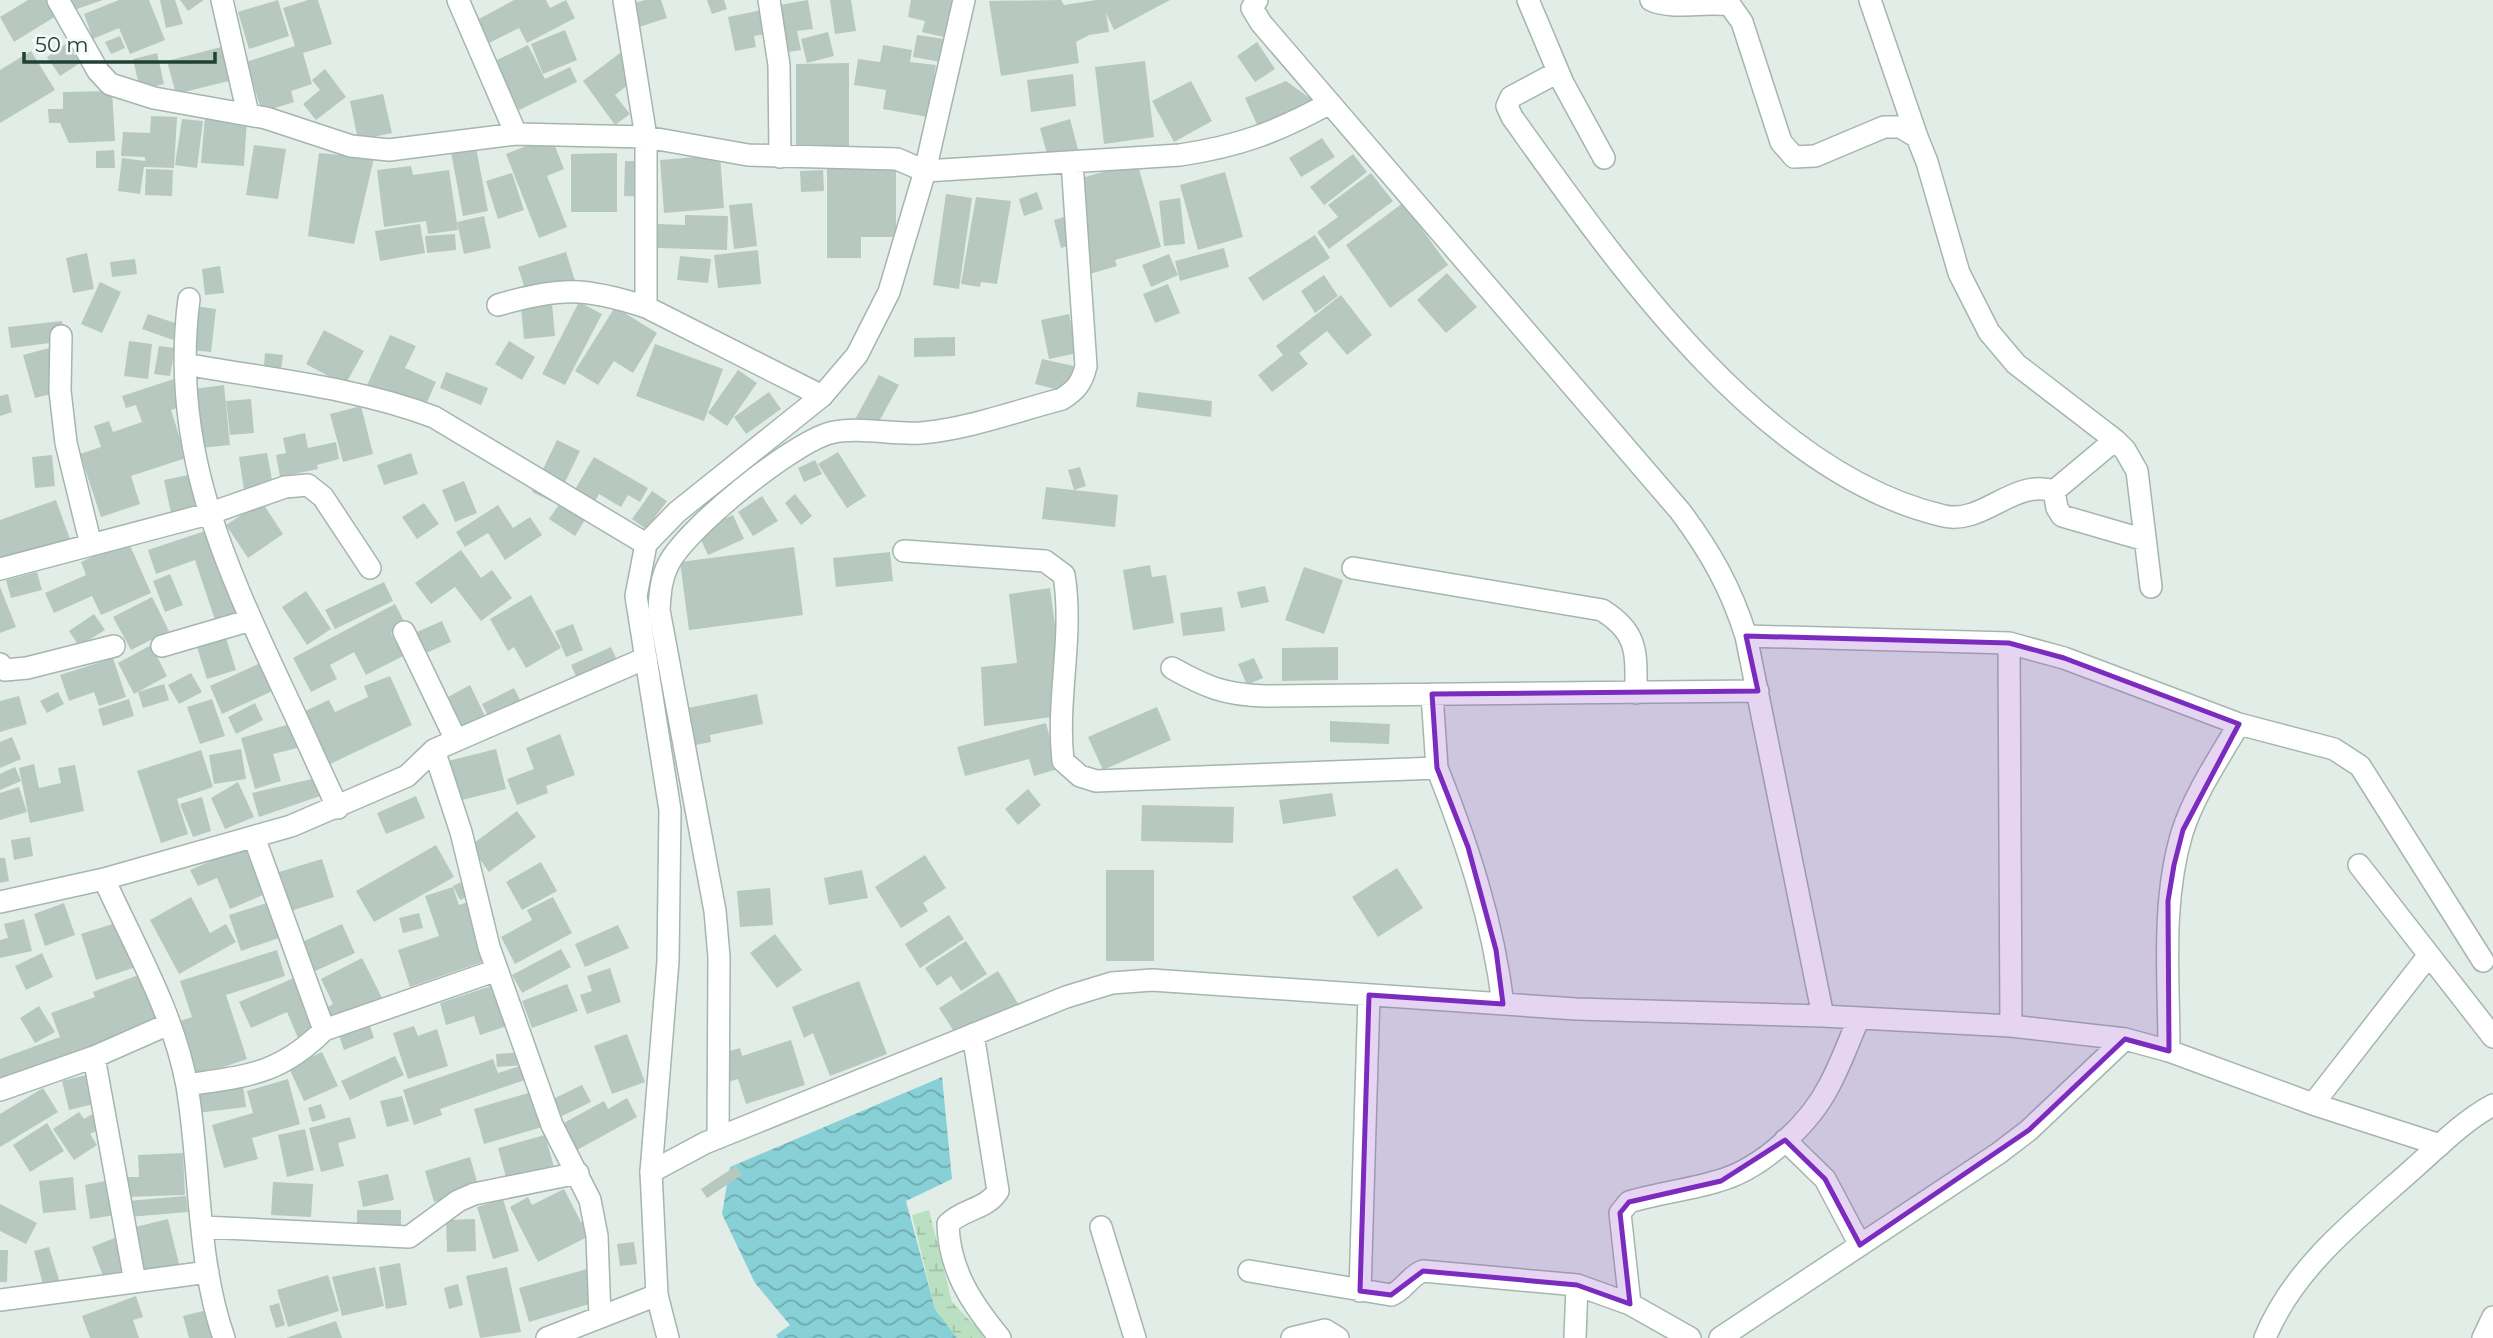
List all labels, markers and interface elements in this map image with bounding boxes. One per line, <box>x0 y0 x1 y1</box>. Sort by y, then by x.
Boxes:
scale bar <box>24 21 215 65</box>
text: 50 m <box>35 32 89 57</box>

